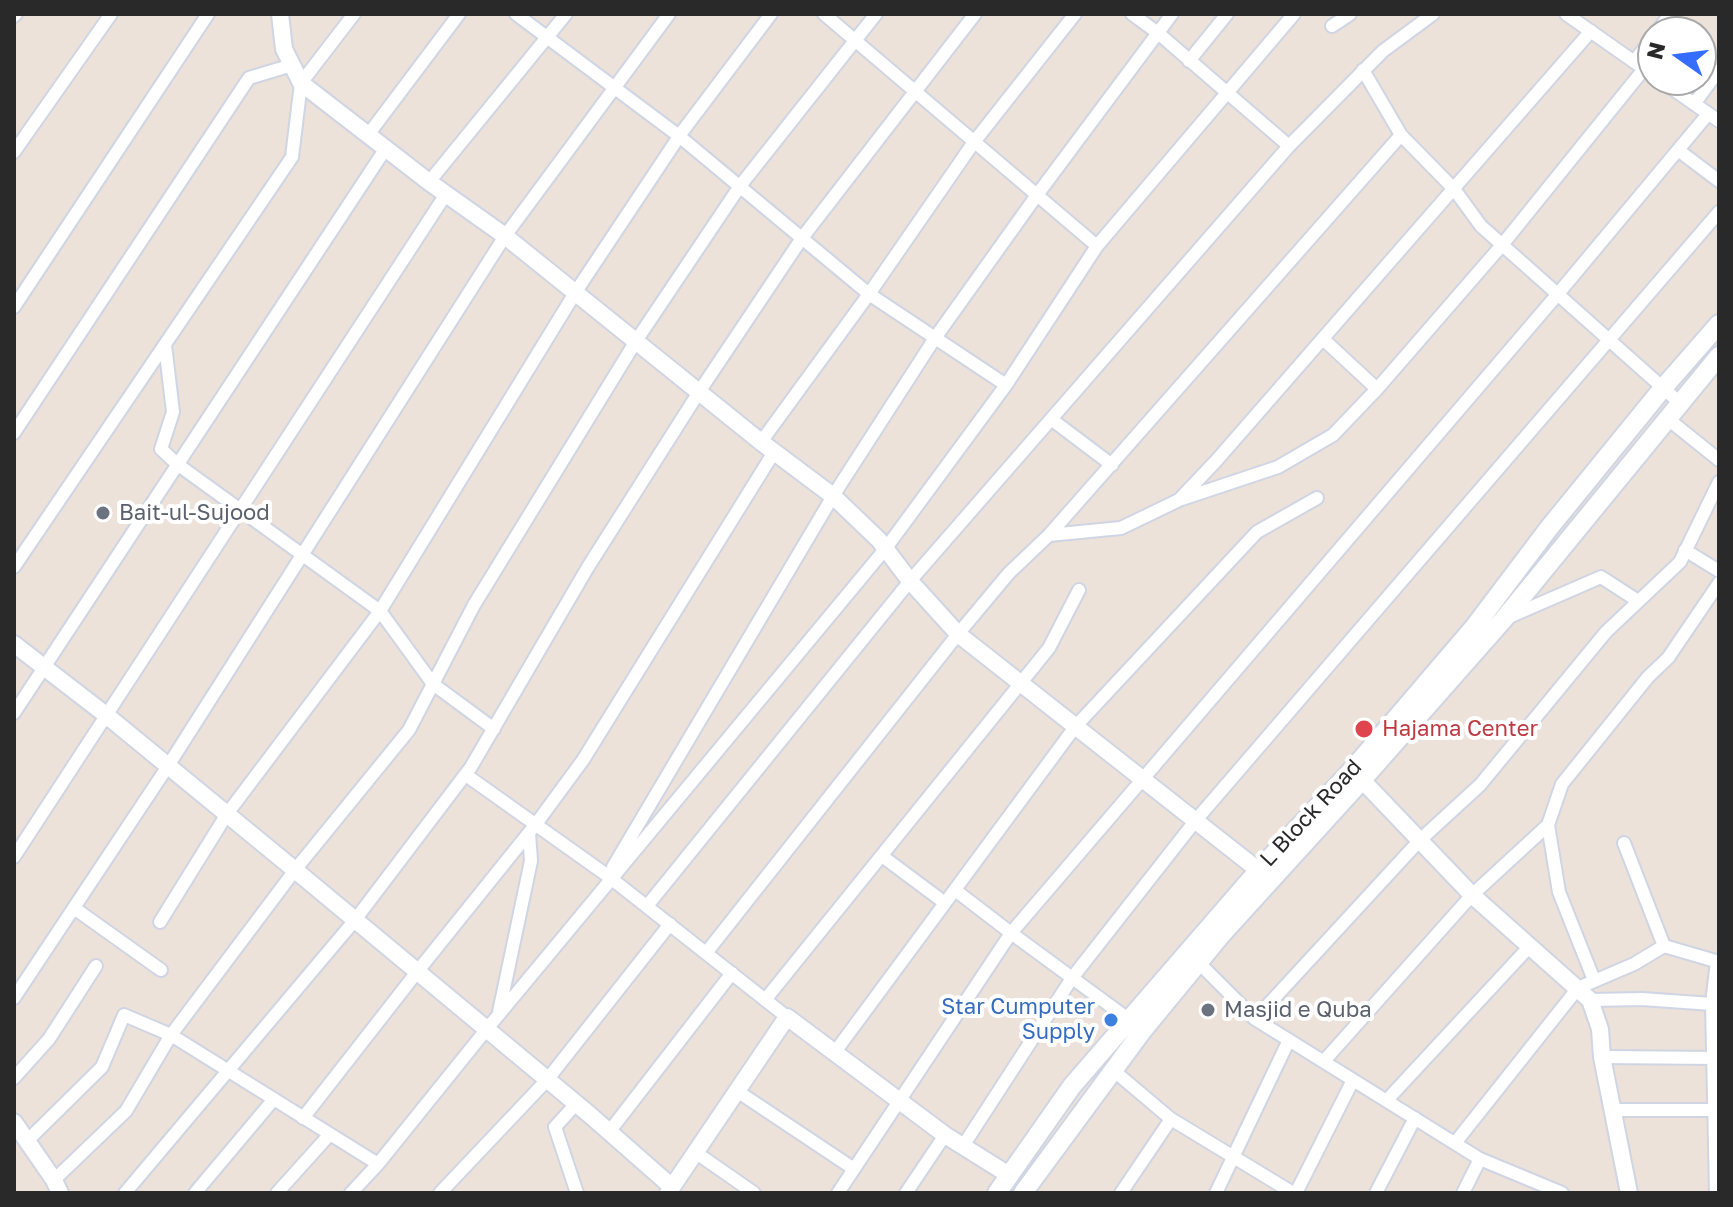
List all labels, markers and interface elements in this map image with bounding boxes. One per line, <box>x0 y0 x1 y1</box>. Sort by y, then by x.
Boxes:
north arrow <box>1637 16 1717 96</box>
text: N <box>1640 39 1670 62</box>
place label: Bait-ul-Sujood <box>119 500 270 526</box>
marker: Bait-ul-Sujood <box>94 504 112 522</box>
place label: Hajama Center <box>1382 716 1538 742</box>
marker: Hajama Center <box>1353 718 1375 740</box>
street label: L Block Road <box>1255 754 1367 872</box>
place label: Star Cumputer Supply <box>941 994 1095 1046</box>
place label: Masjid e Quba <box>1224 997 1372 1023</box>
marker: Masjid e Quba <box>1199 1001 1217 1019</box>
marker: Star Cumputer Supply <box>1102 1011 1120 1029</box>

